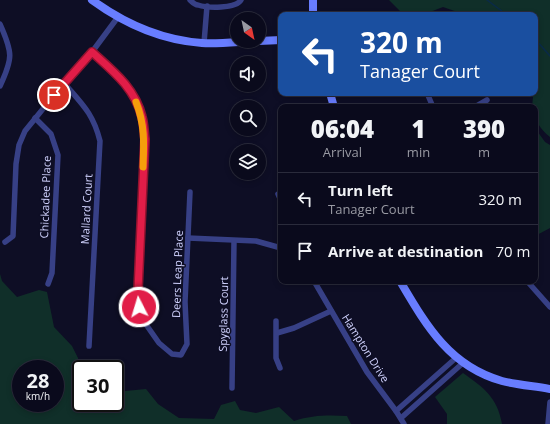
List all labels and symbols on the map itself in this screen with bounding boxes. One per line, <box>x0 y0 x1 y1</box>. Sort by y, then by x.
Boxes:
north arrow <box>230 12 266 48</box>
pin <box>37 78 71 112</box>
street label: Chickadee Place <box>36 156 54 238</box>
street label: Mallard Court <box>77 173 95 245</box>
street label: Deers Leap Place <box>168 230 186 318</box>
street label: Spyglass Court <box>215 276 231 352</box>
position arrow <box>118 286 160 328</box>
street label: Hampton Drive <box>339 311 393 385</box>
speed limit sign: 30 <box>72 360 124 412</box>

